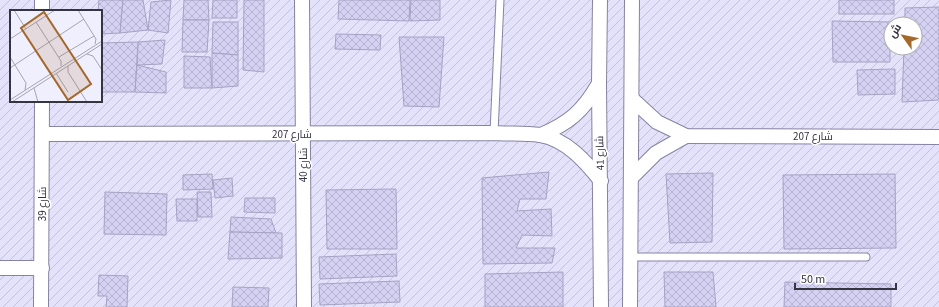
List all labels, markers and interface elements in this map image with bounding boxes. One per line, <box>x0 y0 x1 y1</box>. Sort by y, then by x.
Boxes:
inset map <box>10 10 102 102</box>
north arrow <box>883 16 923 56</box>
text: ش <box>885 21 905 41</box>
street label: شارع 207 <box>272 127 312 142</box>
street label: شارع 207 <box>793 129 833 144</box>
street label: شارع 41 <box>592 136 608 170</box>
street label: شارع 40 <box>296 148 311 182</box>
street label: شارع 39 <box>35 187 50 221</box>
scale bar <box>795 265 896 291</box>
text: 50 m <box>801 271 825 288</box>

